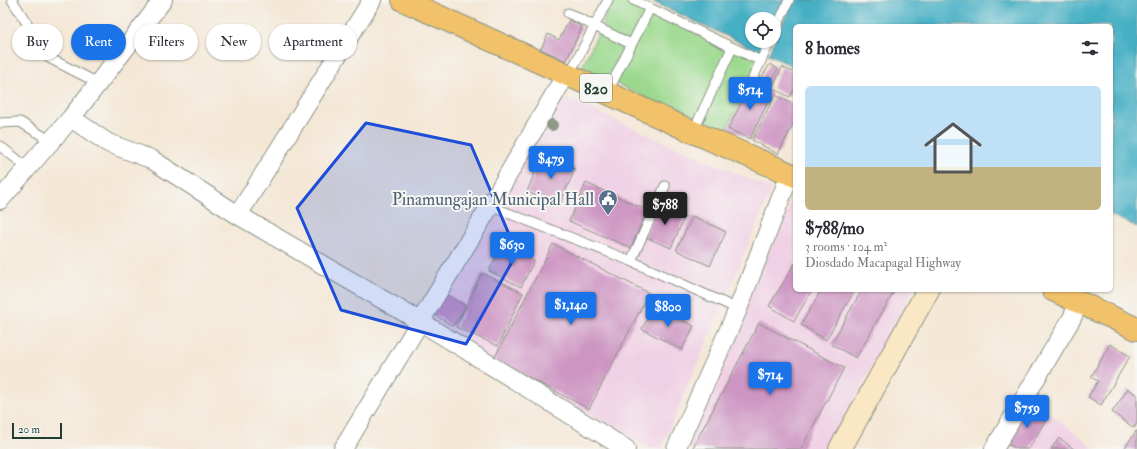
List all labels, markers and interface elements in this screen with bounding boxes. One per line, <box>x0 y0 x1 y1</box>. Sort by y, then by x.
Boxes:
map controls <box>745 12 781 48</box>
button: locate <box>745 12 781 48</box>
chip: Buy <box>12 24 63 60</box>
chip: Rent <box>71 24 126 60</box>
chip: Filters <box>134 24 198 60</box>
chip: New <box>206 24 261 60</box>
chip: Apartment <box>269 24 357 60</box>
icon: filters <box>1079 37 1101 59</box>
text: 8 homes <box>805 38 860 59</box>
road number: 820 <box>580 74 612 102</box>
pin: $514 <box>726 77 774 111</box>
text: $514 <box>738 82 762 98</box>
icon: home <box>917 112 989 184</box>
pin: $479 <box>527 146 575 180</box>
text: $479 <box>538 151 564 167</box>
public building icon: Pinamungajan Municipal Hall <box>597 188 619 216</box>
place label: Pinamungajan Municipal Hall <box>392 189 595 211</box>
pin: $788 <box>641 192 689 226</box>
text: $788 <box>652 197 678 213</box>
text: $788/mo <box>805 218 864 239</box>
pin: $630 <box>488 232 536 266</box>
text: $630 <box>499 237 525 253</box>
text: 3 rooms · 104 m² <box>805 239 887 255</box>
text: Diosdado Macapagal Highway <box>805 255 961 271</box>
pin: $1,140 <box>538 292 604 326</box>
pin: $800 <box>644 294 692 328</box>
text: $1,140 <box>554 297 588 313</box>
text: $800 <box>655 299 681 315</box>
pin: $714 <box>746 362 794 396</box>
text: $714 <box>758 367 782 383</box>
pin: $759 <box>1003 395 1051 429</box>
text: $759 <box>1014 400 1040 416</box>
scale bar <box>12 421 62 440</box>
text: 20 m <box>18 423 40 436</box>

